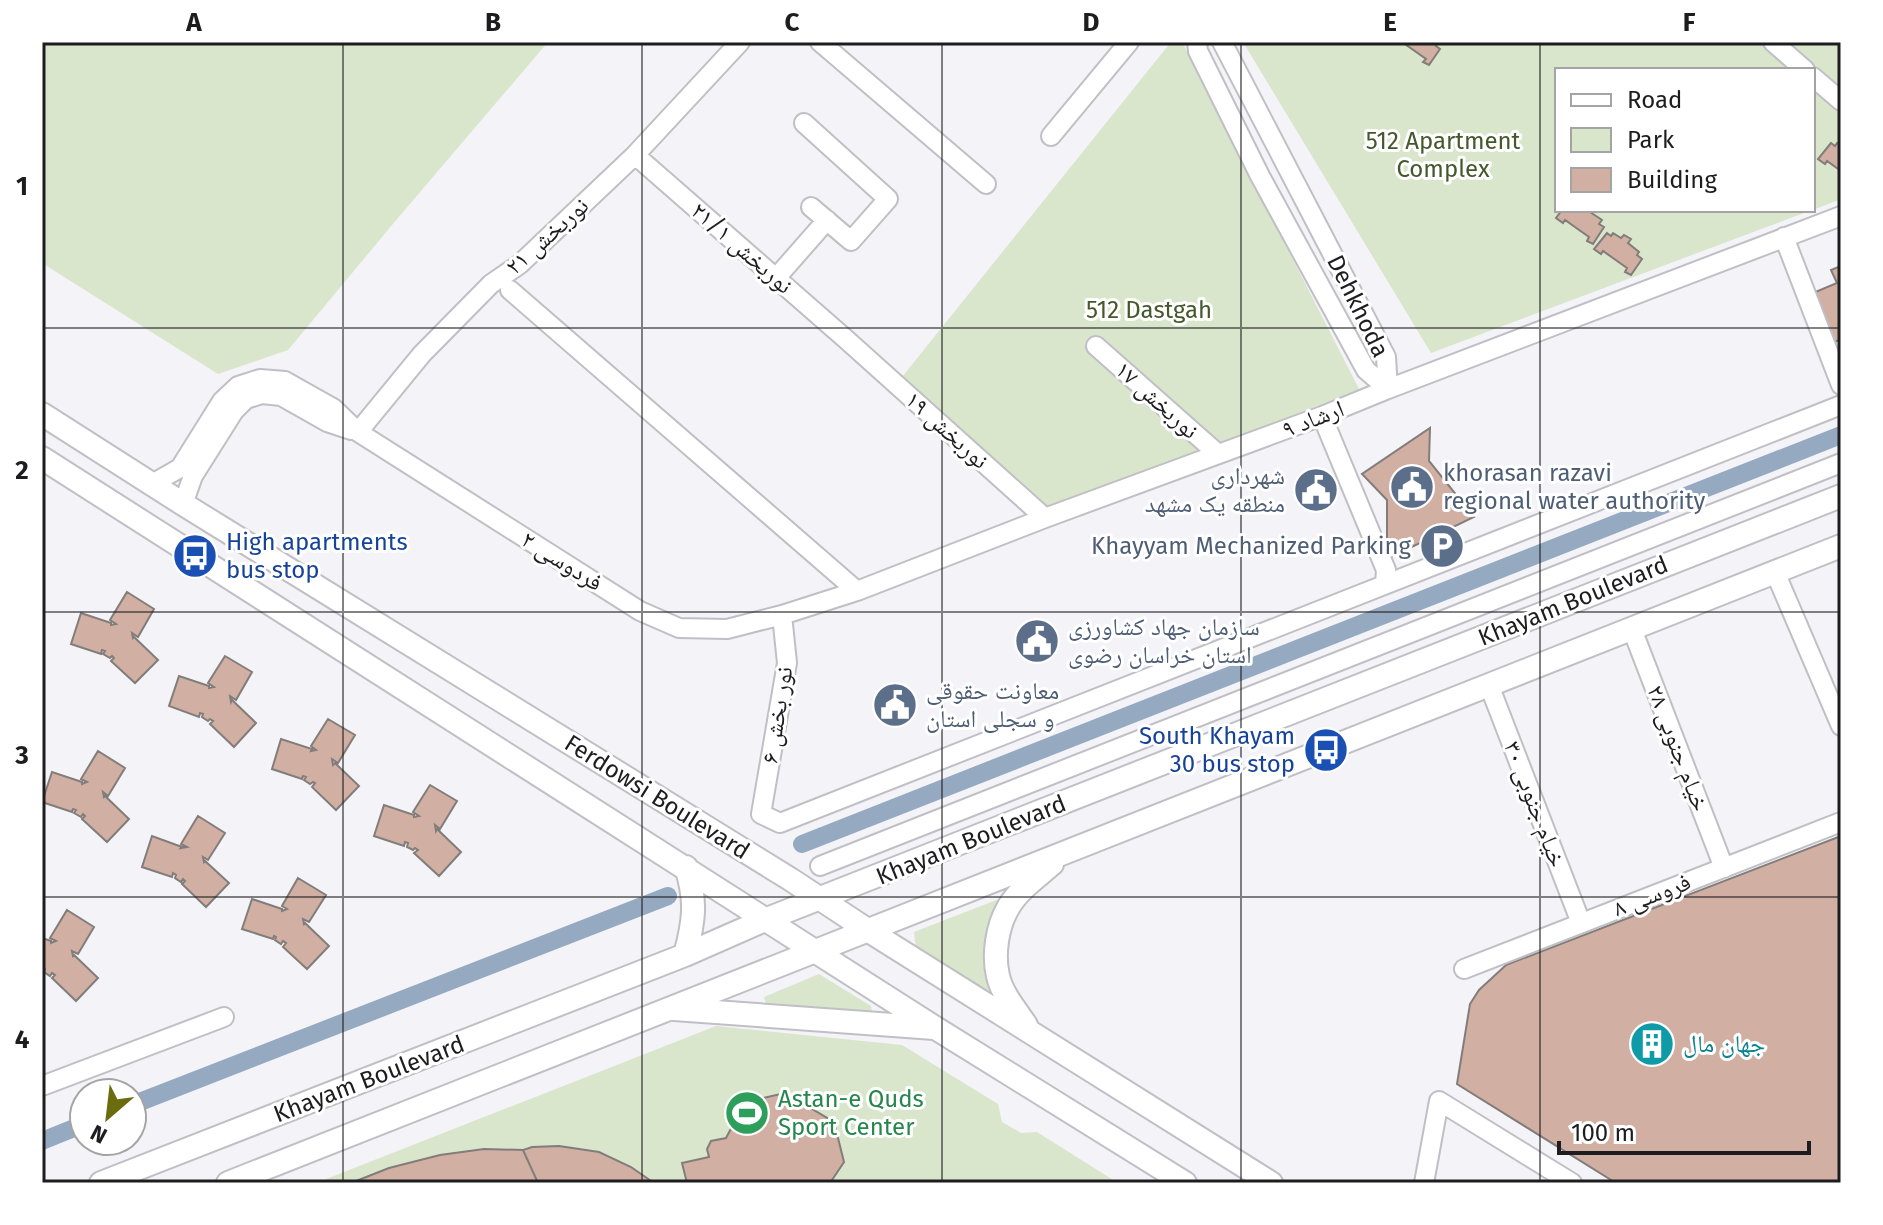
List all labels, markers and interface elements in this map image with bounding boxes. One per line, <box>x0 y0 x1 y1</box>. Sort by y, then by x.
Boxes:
text: A <box>185 7 202 38</box>
text: B <box>485 7 501 38</box>
text: C <box>785 7 800 38</box>
text: D <box>1083 7 1100 38</box>
text: E <box>1383 7 1397 38</box>
text: F <box>1683 7 1696 38</box>
legend <box>1555 68 1815 212</box>
text: Road <box>1627 86 1682 114</box>
text: Park <box>1627 126 1675 154</box>
park label: 512 Apartment Complex <box>1366 127 1521 183</box>
text: Building <box>1627 166 1717 194</box>
text: 1 <box>16 171 28 202</box>
street label: نوربخش ۲۱ <box>500 191 594 281</box>
street label: نوربخش ۲۱/۱ <box>686 196 798 300</box>
street label: Dehkhoda <box>1321 250 1395 362</box>
park label: 512 Dastgah <box>1086 296 1212 324</box>
street label: نوربخش ۱۷ <box>1110 355 1204 445</box>
street label: نوربخش ۱۹ <box>900 385 994 475</box>
street label: ارشاد ۹ <box>1278 394 1348 444</box>
text: 2 <box>15 455 29 486</box>
place label: khorasan razavi regional water authority <box>1443 459 1705 515</box>
place label: شهرداری منطقه یک مشهد <box>1145 462 1285 518</box>
public building icon: khorasan razavi regional water authority <box>1388 463 1436 511</box>
public building icon: شهرداری منطقه یک مشهد <box>1292 466 1340 514</box>
parking icon: Khayyam Mechanized Parking <box>1418 522 1466 570</box>
street label: فردوسی ۲ <box>516 525 608 597</box>
place label: High apartments bus stop <box>226 528 408 584</box>
bus stop icon: High apartments bus stop <box>171 532 219 580</box>
place label: Khayyam Mechanized Parking <box>1091 532 1412 560</box>
street label: Khayam Boulevard <box>1474 550 1672 652</box>
place label: سازمان جهاد کشاورزی استان خراسان رضوی <box>1068 613 1260 669</box>
public building icon: سازمان جهاد کشاورزی استان خراسان رضوی <box>1013 617 1061 665</box>
street label: نور بخش ۶ <box>756 665 798 765</box>
place label: معاونت حقوقی و سجلی استان <box>926 677 1059 733</box>
public building icon: معاونت حقوقی و سجلی استان <box>871 681 919 729</box>
street label: خیام جنوبی ۲۸ <box>1639 681 1715 816</box>
place label: South Khayam 30 bus stop <box>1139 722 1295 778</box>
bus stop icon: South Khayam 30 bus stop <box>1302 726 1350 774</box>
street label: Ferdowsi Boulevard <box>560 729 754 865</box>
street label: خیام جنوبی ۳۰ <box>1496 737 1572 872</box>
text: 3 <box>14 740 29 771</box>
street label: Khayam Boulevard <box>872 789 1070 891</box>
street label: فروسی ۸ <box>1609 868 1695 922</box>
building icon: جهان مال <box>1628 1020 1676 1068</box>
text: 4 <box>15 1024 30 1055</box>
street label: Khayam Boulevard <box>270 1030 468 1128</box>
place label: جهان مال <box>1683 1030 1765 1058</box>
north arrow <box>68 1077 148 1157</box>
place label: Astan-e Quds Sport Center <box>778 1085 924 1141</box>
sports icon: Astan-e Quds Sport Center <box>723 1089 771 1137</box>
scale bar <box>1559 1105 1809 1155</box>
text: N <box>86 1119 112 1150</box>
text: 100 m <box>1571 1119 1635 1147</box>

